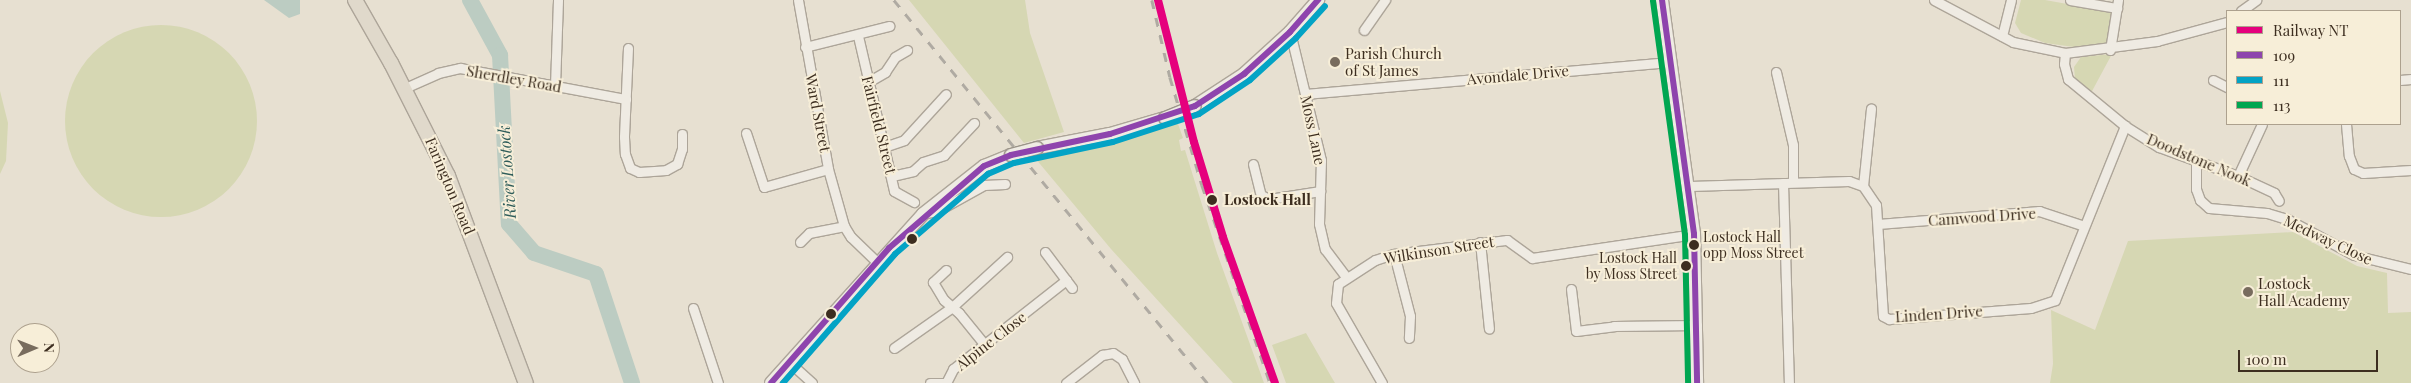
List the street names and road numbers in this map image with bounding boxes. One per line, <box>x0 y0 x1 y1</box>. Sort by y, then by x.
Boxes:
street label: Sherdley Road <box>465 62 563 96</box>
street label: Avondale Drive <box>1466 62 1570 88</box>
street label: Ward Street <box>802 72 834 154</box>
street label: Fairfield Street <box>858 74 900 176</box>
street label: Moss Lane <box>1297 93 1329 167</box>
street label: Doodstone Nook <box>2144 130 2254 190</box>
street label: Farington Road <box>421 135 479 237</box>
street label: Camwood Drive <box>1928 204 2036 230</box>
street label: Medway Close <box>2281 212 2375 268</box>
street label: Wilkinson Street <box>1383 232 1495 268</box>
street label: Linden Drive <box>1895 302 1983 326</box>
street label: Alpine Close <box>952 308 1030 374</box>

